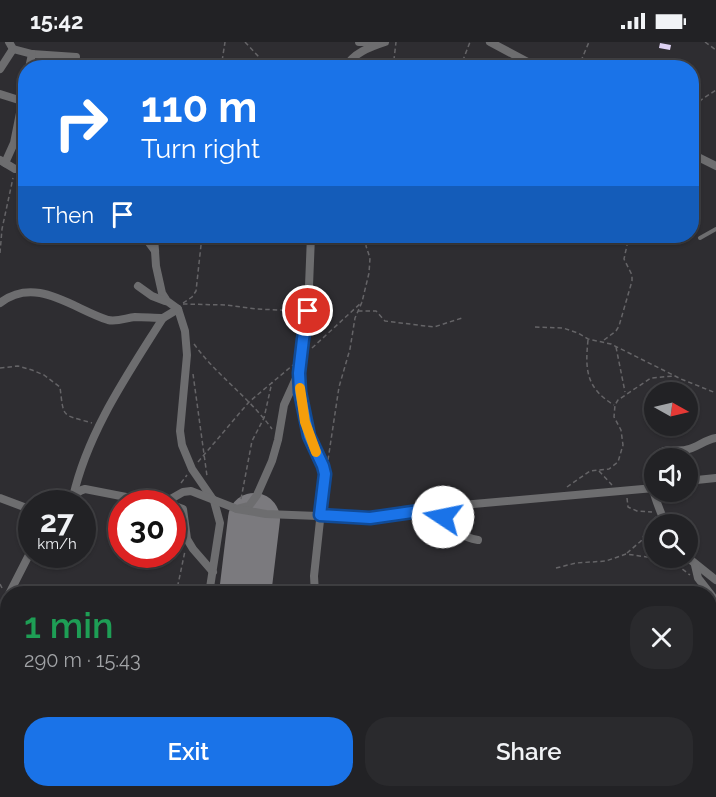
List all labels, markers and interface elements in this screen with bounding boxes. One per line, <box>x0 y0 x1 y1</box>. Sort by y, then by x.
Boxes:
text: 15:42 <box>30 8 83 34</box>
text: 110 m <box>141 83 257 132</box>
icon: right <box>42 84 120 162</box>
text: Turn right <box>141 133 260 164</box>
icon: arrive <box>106 198 139 231</box>
text: Then <box>42 202 94 228</box>
pin <box>282 285 333 336</box>
icon: arrive <box>291 294 324 327</box>
north arrow <box>644 382 698 436</box>
map controls <box>644 382 698 568</box>
button: sound <box>644 448 698 502</box>
position arrow <box>411 485 475 549</box>
speed limit sign: 30 <box>108 490 186 568</box>
text: 27 <box>40 504 74 539</box>
button: search <box>644 514 698 568</box>
text: km/h <box>37 535 77 553</box>
text: 1 min <box>24 604 113 646</box>
button: close <box>630 606 693 669</box>
text: 290 m · 15:43 <box>24 648 141 672</box>
button: Exit <box>24 717 353 786</box>
button: Share <box>365 717 693 786</box>

